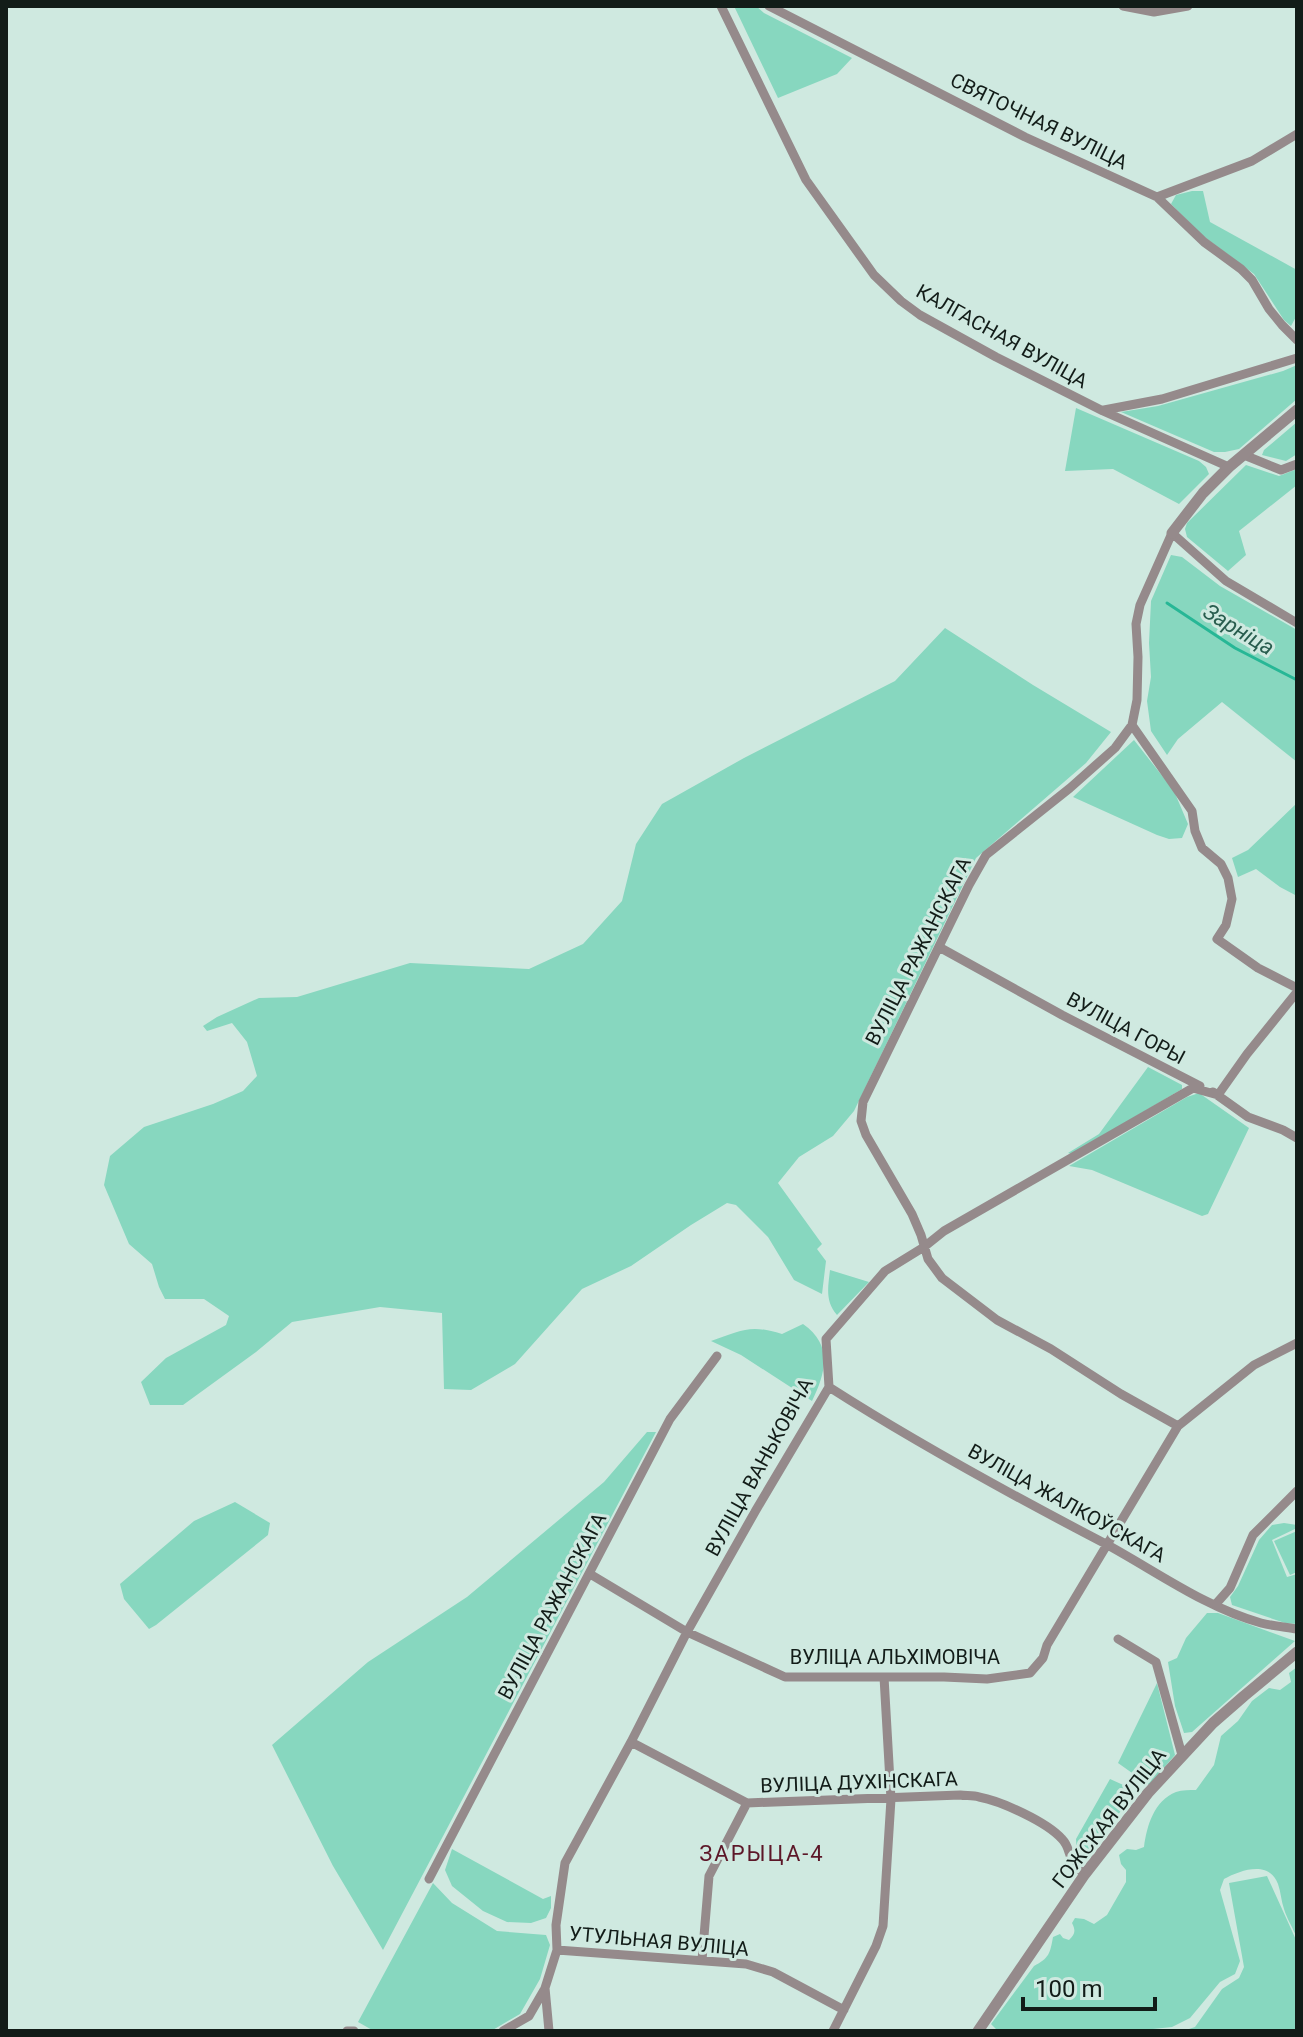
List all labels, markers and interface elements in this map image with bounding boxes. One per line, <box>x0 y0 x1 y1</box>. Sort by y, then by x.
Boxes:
street label: СВЯТОЧНАЯ ВУЛІЦА <box>946 68 1132 174</box>
street label: КАЛГАСНАЯ ВУЛІЦА <box>912 279 1092 393</box>
water label: Зарніца <box>1199 599 1279 660</box>
street label: ВУЛІЦА РАЖАНСКАГА <box>860 853 976 1049</box>
street label: ВУЛІЦА ГОРЫ <box>1063 987 1189 1069</box>
street label: ВУЛІЦА ВАНЬКОВІЧА <box>700 1374 818 1560</box>
street label: ВУЛІЦА ЖАЛКОЎСКАГА <box>964 1439 1170 1567</box>
street label: ВУЛІЦА РАЖАНСКАГА <box>493 1509 611 1703</box>
street label: ВУЛІЦА АЛЬХІМОВІЧА <box>790 1645 1000 1669</box>
street label: ГОЖСКАЯ ВУЛІЦА <box>1047 1743 1171 1893</box>
street label: ВУЛІЦА ДУХІНСКАГА <box>760 1767 958 1797</box>
district label: ЗАРЫЦА-4 <box>699 1841 825 1866</box>
street label: УТУЛЬНАЯ ВУЛІЦА <box>568 1921 750 1961</box>
scale bar <box>1023 1961 1155 2011</box>
text: 100 m <box>1035 1975 1102 2003</box>

